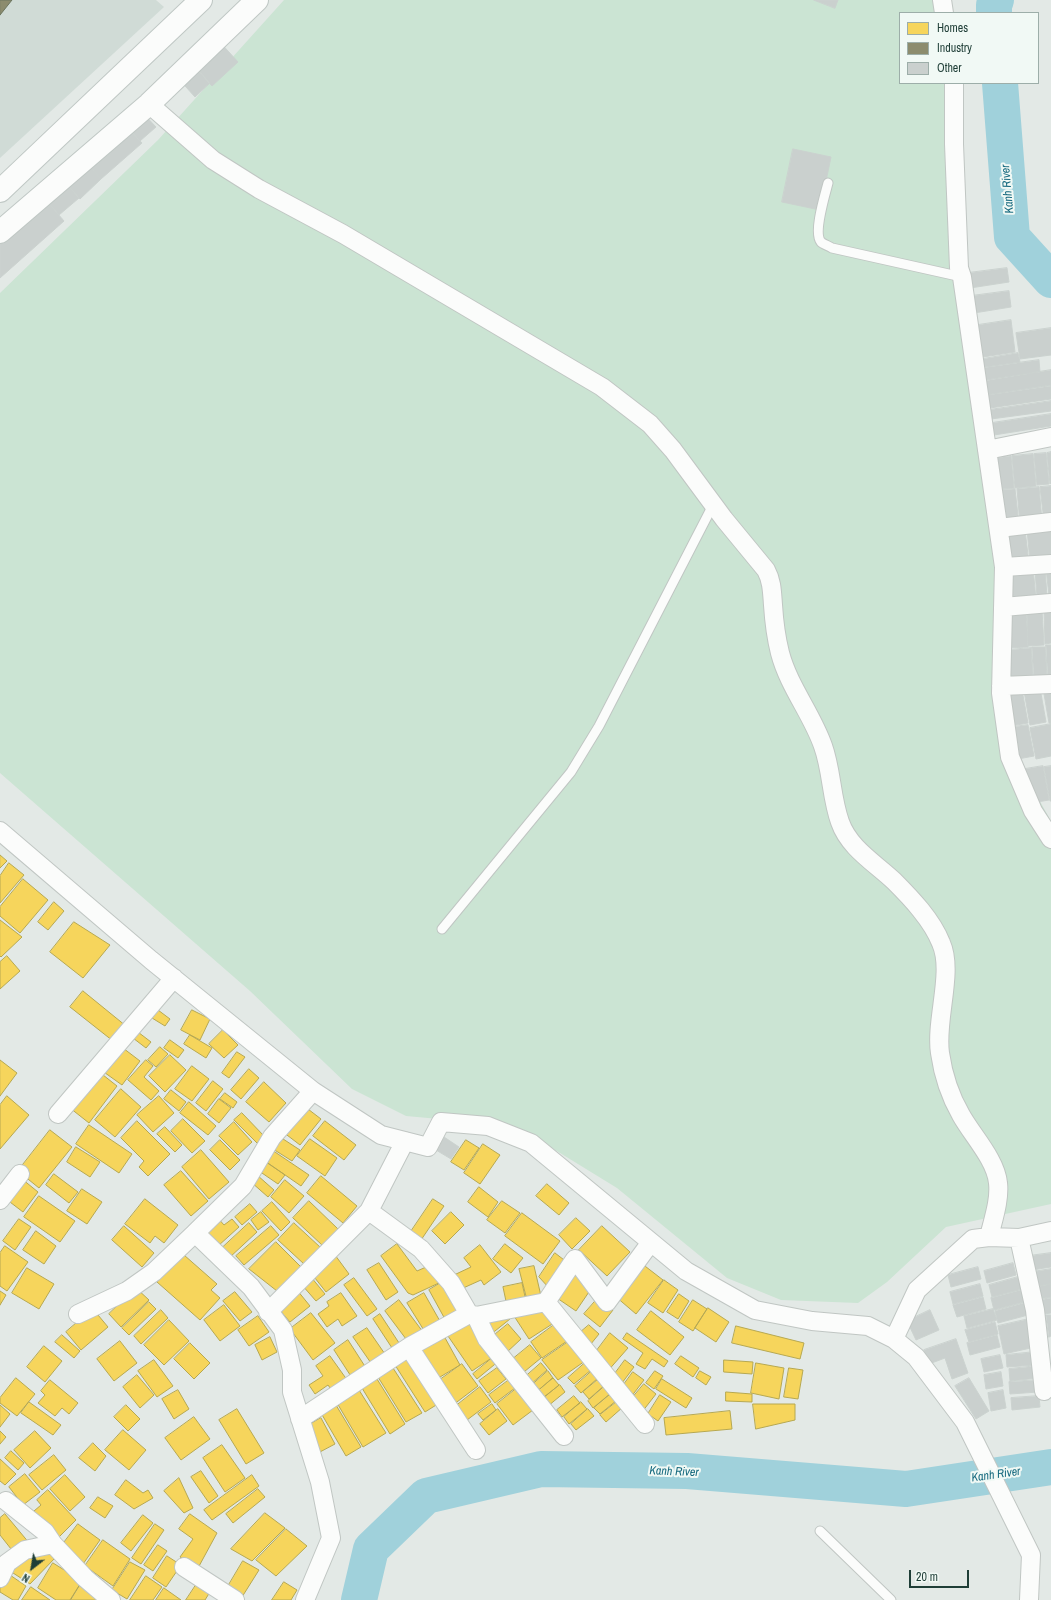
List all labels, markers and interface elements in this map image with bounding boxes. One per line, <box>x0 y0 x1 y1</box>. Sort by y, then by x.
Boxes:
legend <box>899 12 1039 84</box>
text: Homes <box>937 20 968 36</box>
text: Industry <box>937 40 972 56</box>
text: Other <box>937 60 962 76</box>
water label: Kanh River <box>999 164 1017 214</box>
water label: Kanh River <box>649 1464 699 1480</box>
water label: Kanh River <box>971 1464 1021 1486</box>
north arrow <box>12 1548 52 1588</box>
scale bar <box>911 1562 971 1588</box>
text: 20 m <box>916 1569 938 1585</box>
text: N <box>19 1571 32 1586</box>

